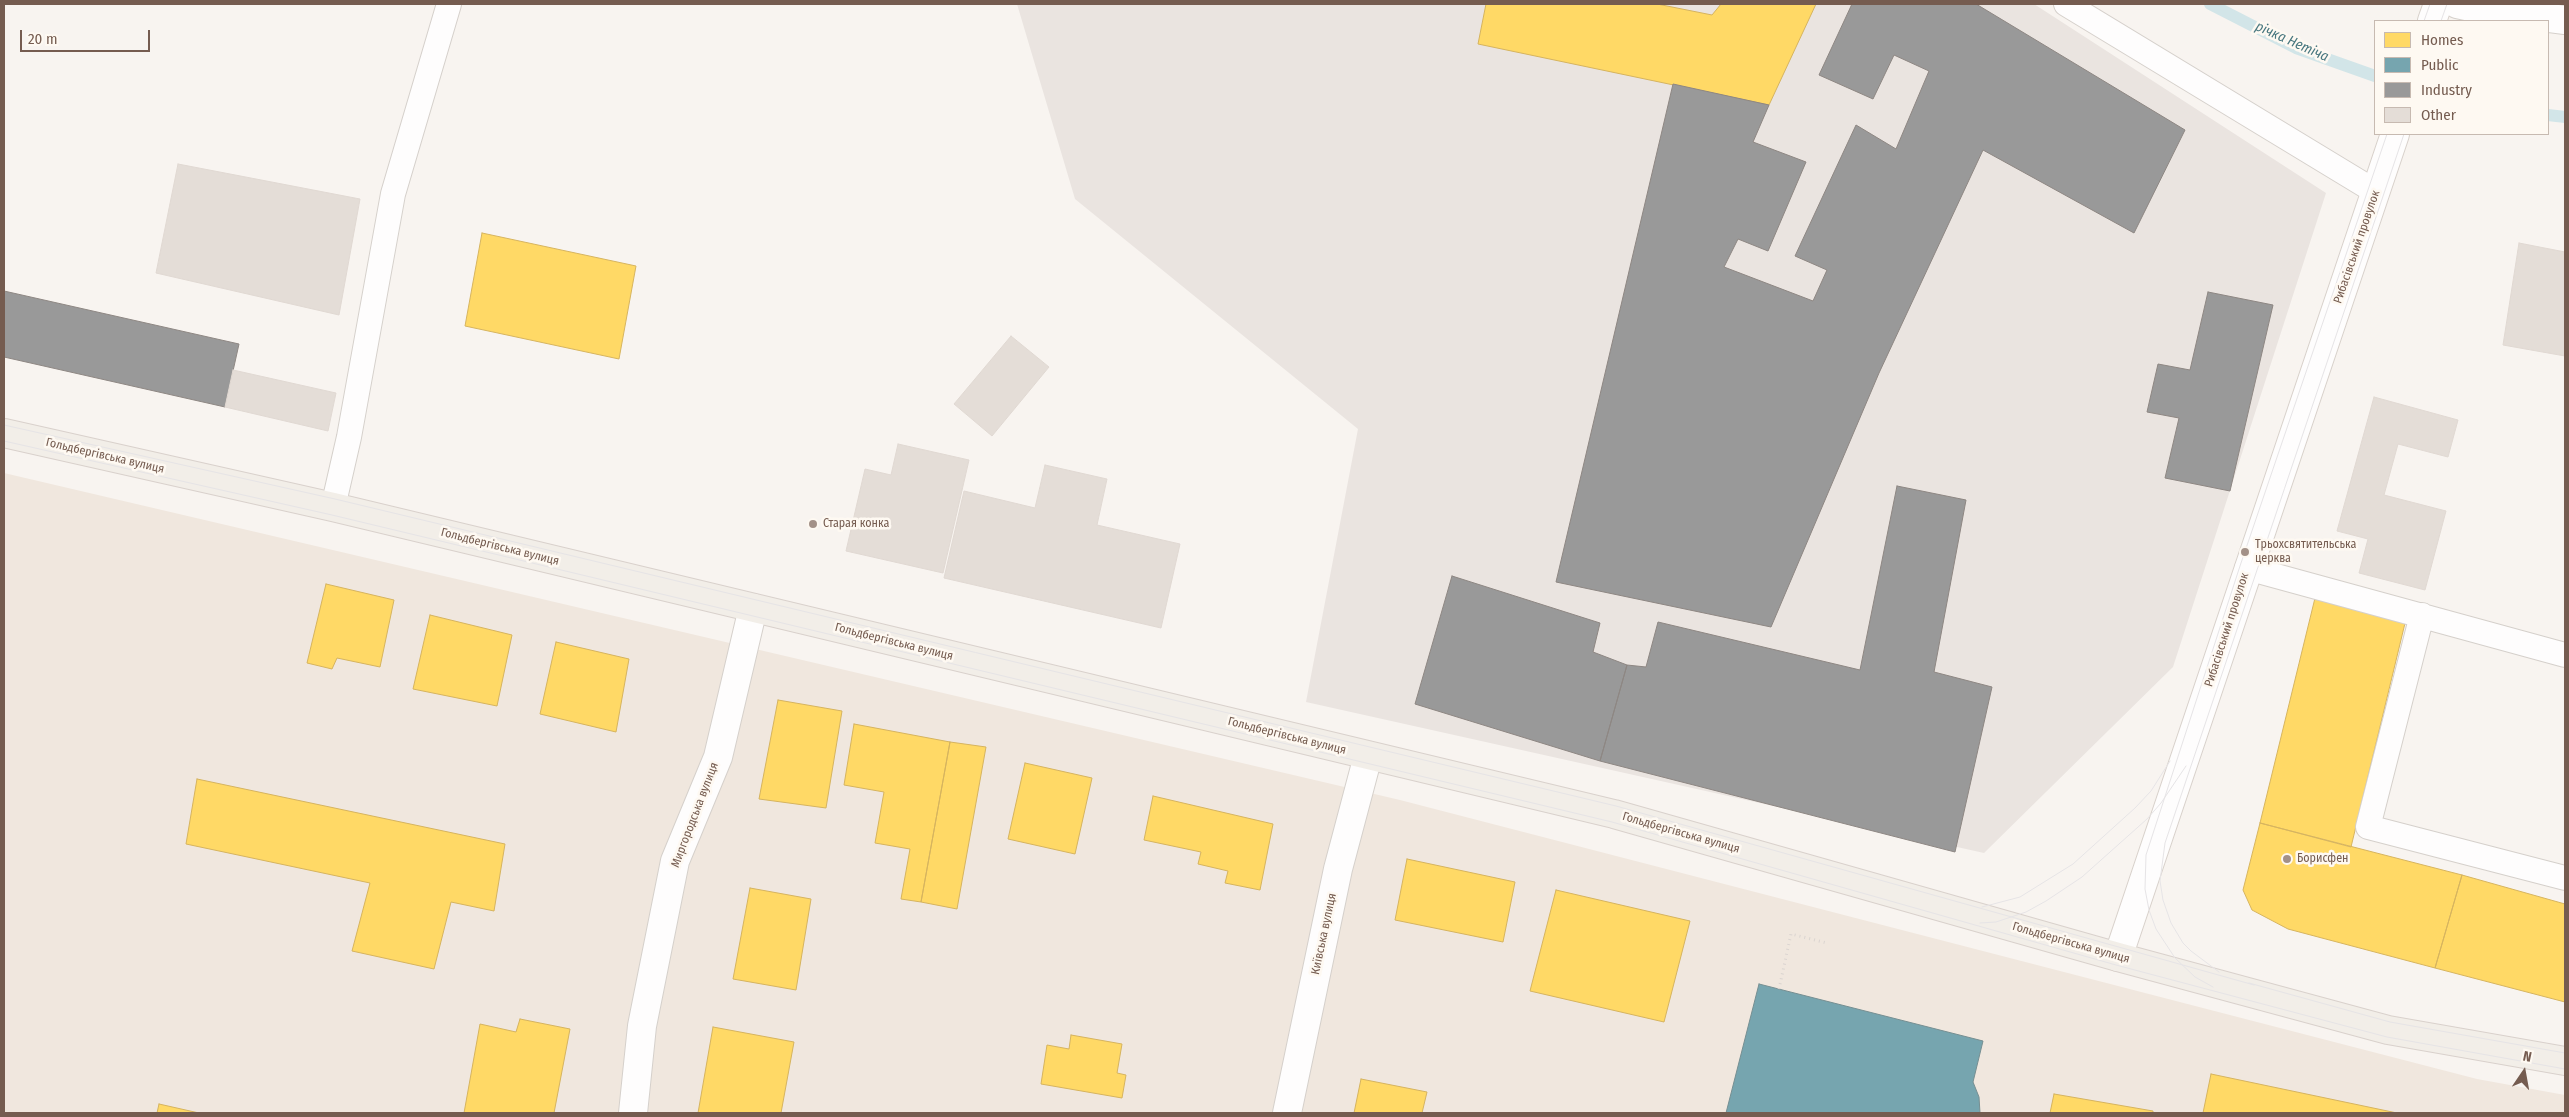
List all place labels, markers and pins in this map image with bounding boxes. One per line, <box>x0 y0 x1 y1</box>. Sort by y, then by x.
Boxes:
place label: Старая конка <box>823 517 889 531</box>
marker: Старая конка <box>807 518 819 530</box>
place label: Трьохсвятительська церква <box>2255 538 2356 566</box>
marker: Трьохсвятительська церква <box>2239 546 2251 558</box>
place label: Борисфен <box>2297 852 2348 866</box>
marker: Борисфен <box>2281 853 2293 865</box>

